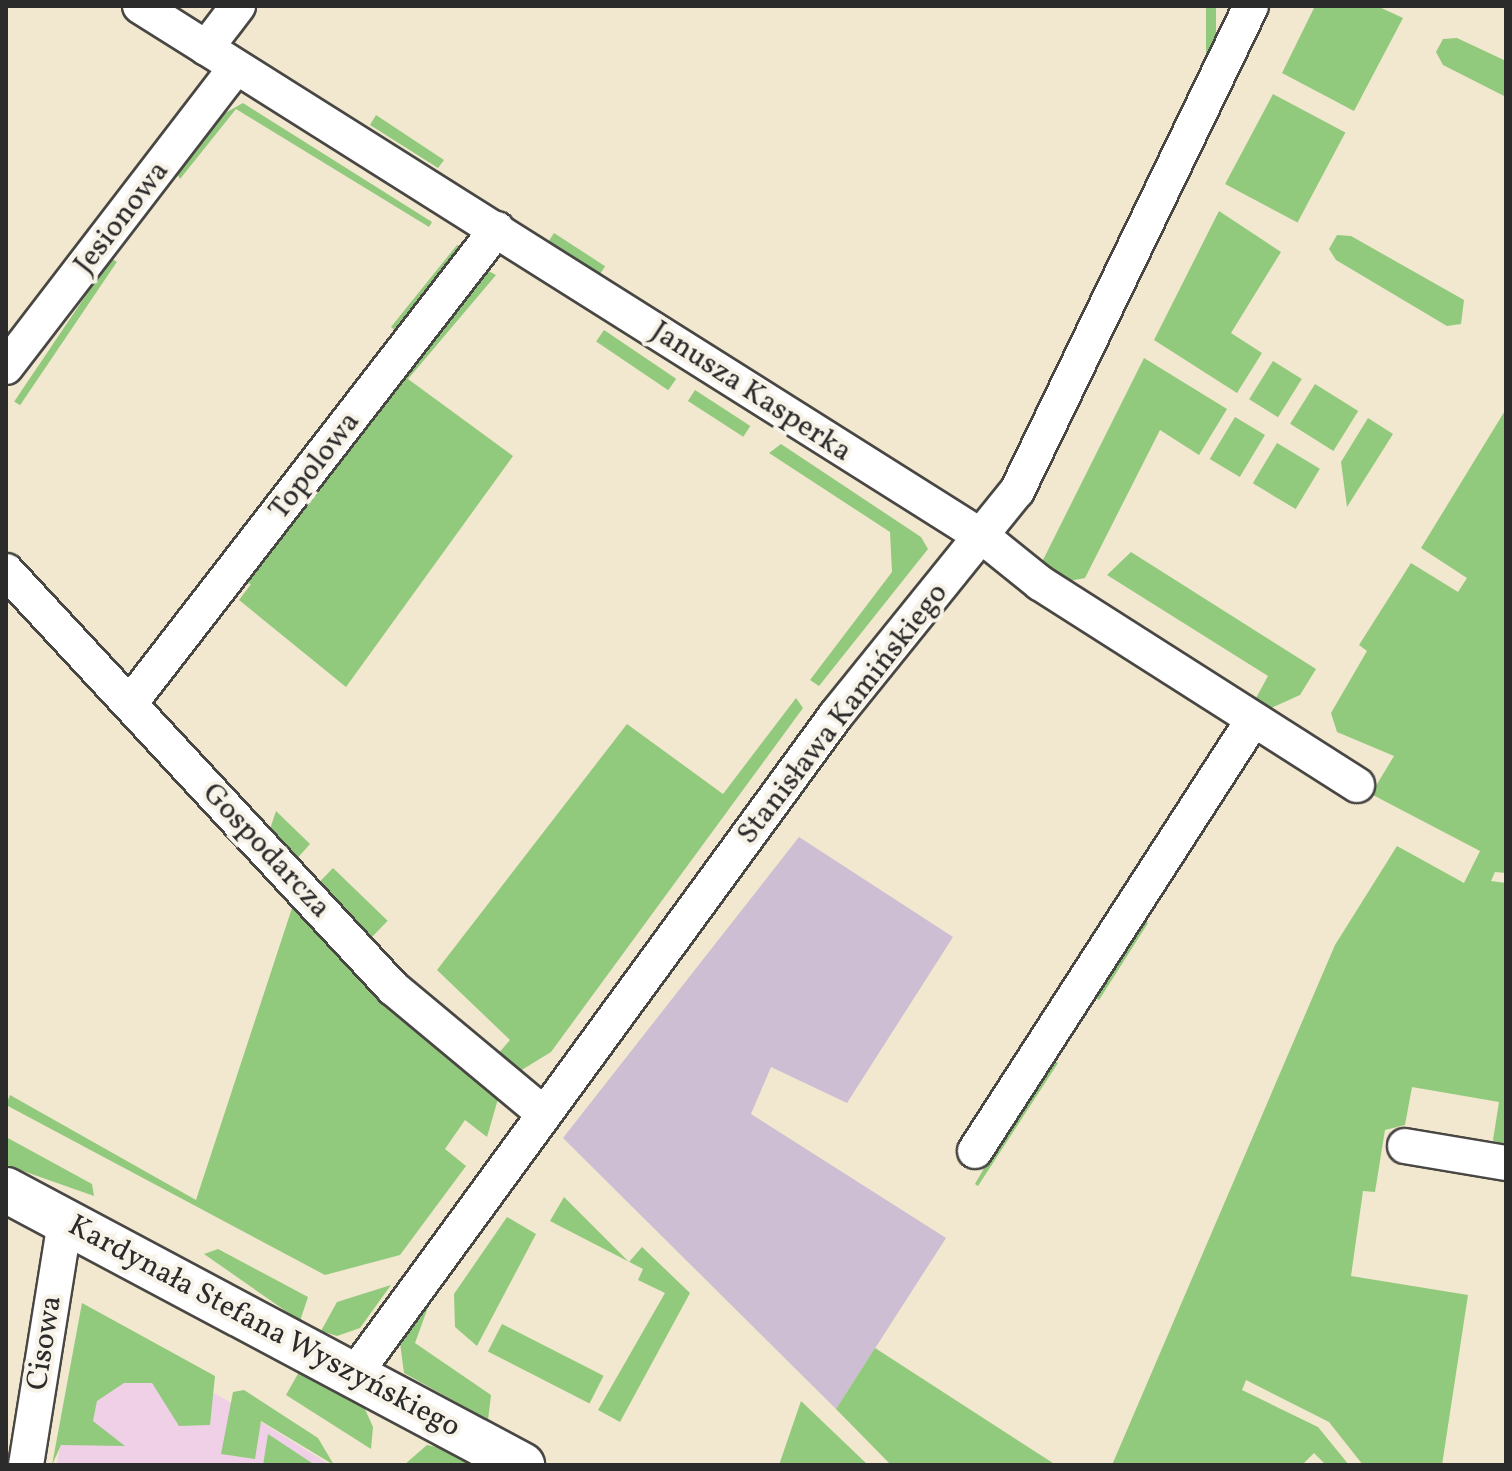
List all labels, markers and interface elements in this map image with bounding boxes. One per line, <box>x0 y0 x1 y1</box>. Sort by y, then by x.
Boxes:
street label: Jesionowa <box>67 154 177 282</box>
street label: Janusza Kasperka <box>644 314 858 470</box>
street label: Topolowa <box>262 405 368 527</box>
street label: Stanisława Kamińskiego <box>730 576 956 852</box>
street label: Gospodarcza <box>194 776 338 926</box>
street label: Kardynała Stefana Wyszyńskiego <box>61 1208 467 1446</box>
street label: Cisowa <box>20 1293 70 1393</box>

